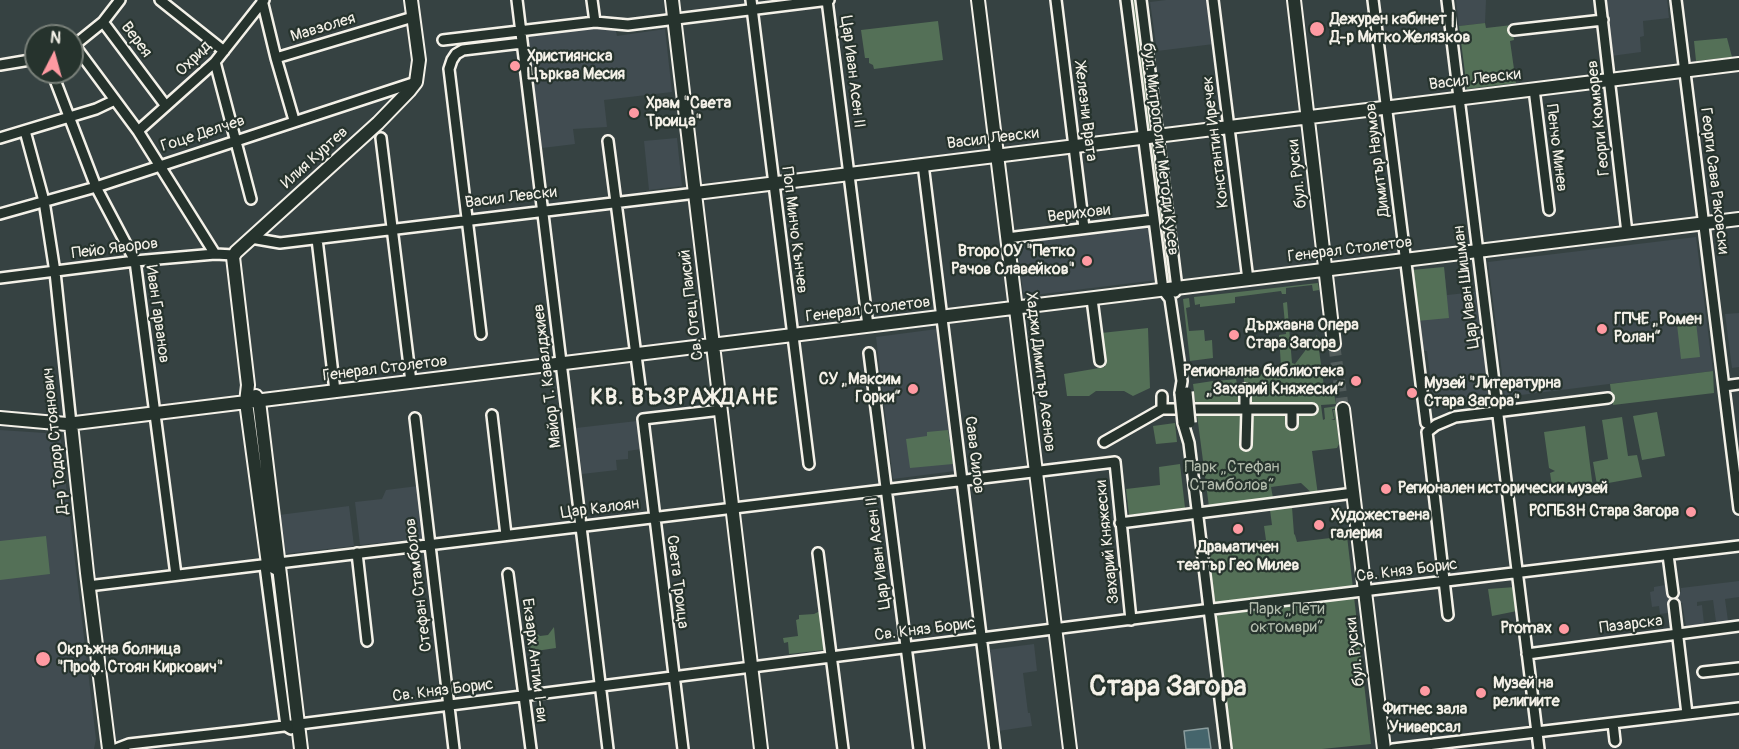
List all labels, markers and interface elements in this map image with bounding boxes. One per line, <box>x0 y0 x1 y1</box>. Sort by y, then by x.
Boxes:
street label: Мавзолея <box>288 9 358 47</box>
place label: Дежурен кабинет | Д-р Митко Желязков <box>1330 10 1470 48</box>
street label: Цар Иван Асен II <box>836 15 868 129</box>
street label: Верея <box>116 18 156 62</box>
marker: Дежурен кабинет | Д-р Митко Желязков <box>1308 20 1326 38</box>
north arrow <box>24 24 84 84</box>
text: N <box>49 28 62 49</box>
street label: Охрид <box>172 37 216 81</box>
street label: бул. Митрополит Методи Кусев <box>1137 42 1183 256</box>
place label: Християнска Църква Месия <box>527 47 625 85</box>
marker: Християнска Църква Месия <box>508 59 522 73</box>
street label: Георги Кюмюрев <box>1583 59 1615 177</box>
street label: Железни Врата <box>1069 61 1101 163</box>
street label: Васил Левски <box>1428 65 1522 95</box>
street label: Константин Иречек <box>1198 75 1234 209</box>
place label: Храм "Света Троица" <box>646 94 731 132</box>
street label: Димитър Наумов <box>1361 102 1395 218</box>
street label: Пенчо Минев <box>1541 103 1571 193</box>
marker: Храм "Света Троица" <box>627 106 641 120</box>
street label: Георги Сава Раковски <box>1695 107 1733 255</box>
street label: Гоце Делчев <box>158 111 248 157</box>
street label: Илия Куртев <box>278 123 352 193</box>
street label: Васил Левски <box>946 124 1040 154</box>
street label: бул. Руски <box>1284 138 1312 210</box>
street label: Поп Минчо Кънчев <box>777 166 811 294</box>
street label: Васил Левски <box>464 183 558 213</box>
street label: Верихови <box>1046 201 1112 227</box>
street label: Цар Иван Шишман <box>1450 224 1484 350</box>
street label: Генерал Столетов <box>1287 233 1413 267</box>
street label: Пейо Яворов <box>71 234 159 264</box>
place label: Второ ОУ "Петко Рачов Славейков" <box>951 242 1075 280</box>
street label: Св. Отец Паисий <box>676 249 708 361</box>
marker: Второ ОУ "Петко Рачов Славейков" <box>1080 254 1094 268</box>
street label: Иван Гарванов <box>141 264 173 364</box>
street label: Хаджи Димитър Асенов <box>1021 291 1059 453</box>
street label: Генерал Столетов <box>805 293 931 327</box>
street label: Майор Т. Кавалджиев <box>530 303 566 449</box>
place label: ГПЧЕ „Ромен Ролан“ <box>1614 310 1702 348</box>
place label: Държавна Опера Стара Загора <box>1246 316 1359 354</box>
marker: ГПЧЕ „Ромен Ролан“ <box>1595 322 1609 336</box>
marker: Държавна Опера Стара Загора <box>1227 328 1241 342</box>
street label: Генерал Столетов <box>322 352 448 386</box>
place label: Регионална библиотека „Захарий Княжески“ <box>1183 362 1344 400</box>
street label: Д-р Тодор Стоянович <box>39 367 73 515</box>
place label: СУ „Максим Горки“ <box>819 370 901 408</box>
marker: Регионална библиотека „Захарий Княжески“ <box>1349 374 1363 388</box>
place label: Музей "Литературна Стара Загора" <box>1424 374 1561 412</box>
marker: СУ „Максим Горки“ <box>906 382 920 396</box>
district label: КВ. ВЪЗРАЖДАНЕ <box>591 385 779 411</box>
marker: Музей "Литературна Стара Загора" <box>1405 386 1419 400</box>
street label: Сава Силов <box>960 415 988 495</box>
park label: Парк „Стефан Стамболов“ <box>1184 458 1280 496</box>
street label: Захарий Княжески <box>1092 479 1124 605</box>
place label: Регионален исторически музей <box>1398 479 1608 499</box>
marker: Регионален исторически музей <box>1379 482 1393 496</box>
street label: Цар Калоян <box>560 495 640 523</box>
street label: Цар Иван Асен II <box>863 496 895 610</box>
place label: РСПБЗН Стара Загора <box>1529 502 1679 522</box>
marker: РСПБЗН Стара Загора <box>1684 505 1698 519</box>
place label: Художествена галерия <box>1331 506 1430 544</box>
street label: Стефан Стамболов <box>401 517 437 653</box>
marker: Художествена галерия <box>1312 518 1326 532</box>
marker: Драматичен театър Гео Милев <box>1231 522 1245 536</box>
street label: Света Троица <box>662 534 692 630</box>
place label: Драматичен театър Гео Милев <box>1177 538 1299 576</box>
street label: Св. Княз Борис <box>1355 555 1459 587</box>
street label: Екзарх Антим I-ви <box>517 597 551 723</box>
park label: Парк „Пети октомври“ <box>1249 600 1325 638</box>
street label: Пазарска <box>1598 612 1664 638</box>
street label: Св. Княз Борис <box>873 614 977 646</box>
street label: бул. Руски <box>1342 616 1370 688</box>
place label: Promax <box>1500 619 1552 639</box>
marker: Promax <box>1557 622 1571 636</box>
place label: Окръжна болница "Проф. Стоян Киркович" <box>57 640 223 678</box>
marker: Окръжна болница "Проф. Стоян Киркович" <box>34 650 52 668</box>
district label: Стара Загора <box>1089 671 1247 705</box>
place label: Музей на религиите <box>1493 674 1560 712</box>
street label: Св. Княз Борис <box>391 675 495 707</box>
marker: Фитнес зала Универсал <box>1418 684 1432 698</box>
marker: Музей на религиите <box>1474 686 1488 700</box>
place label: Фитнес зала Универсал <box>1383 700 1467 738</box>

